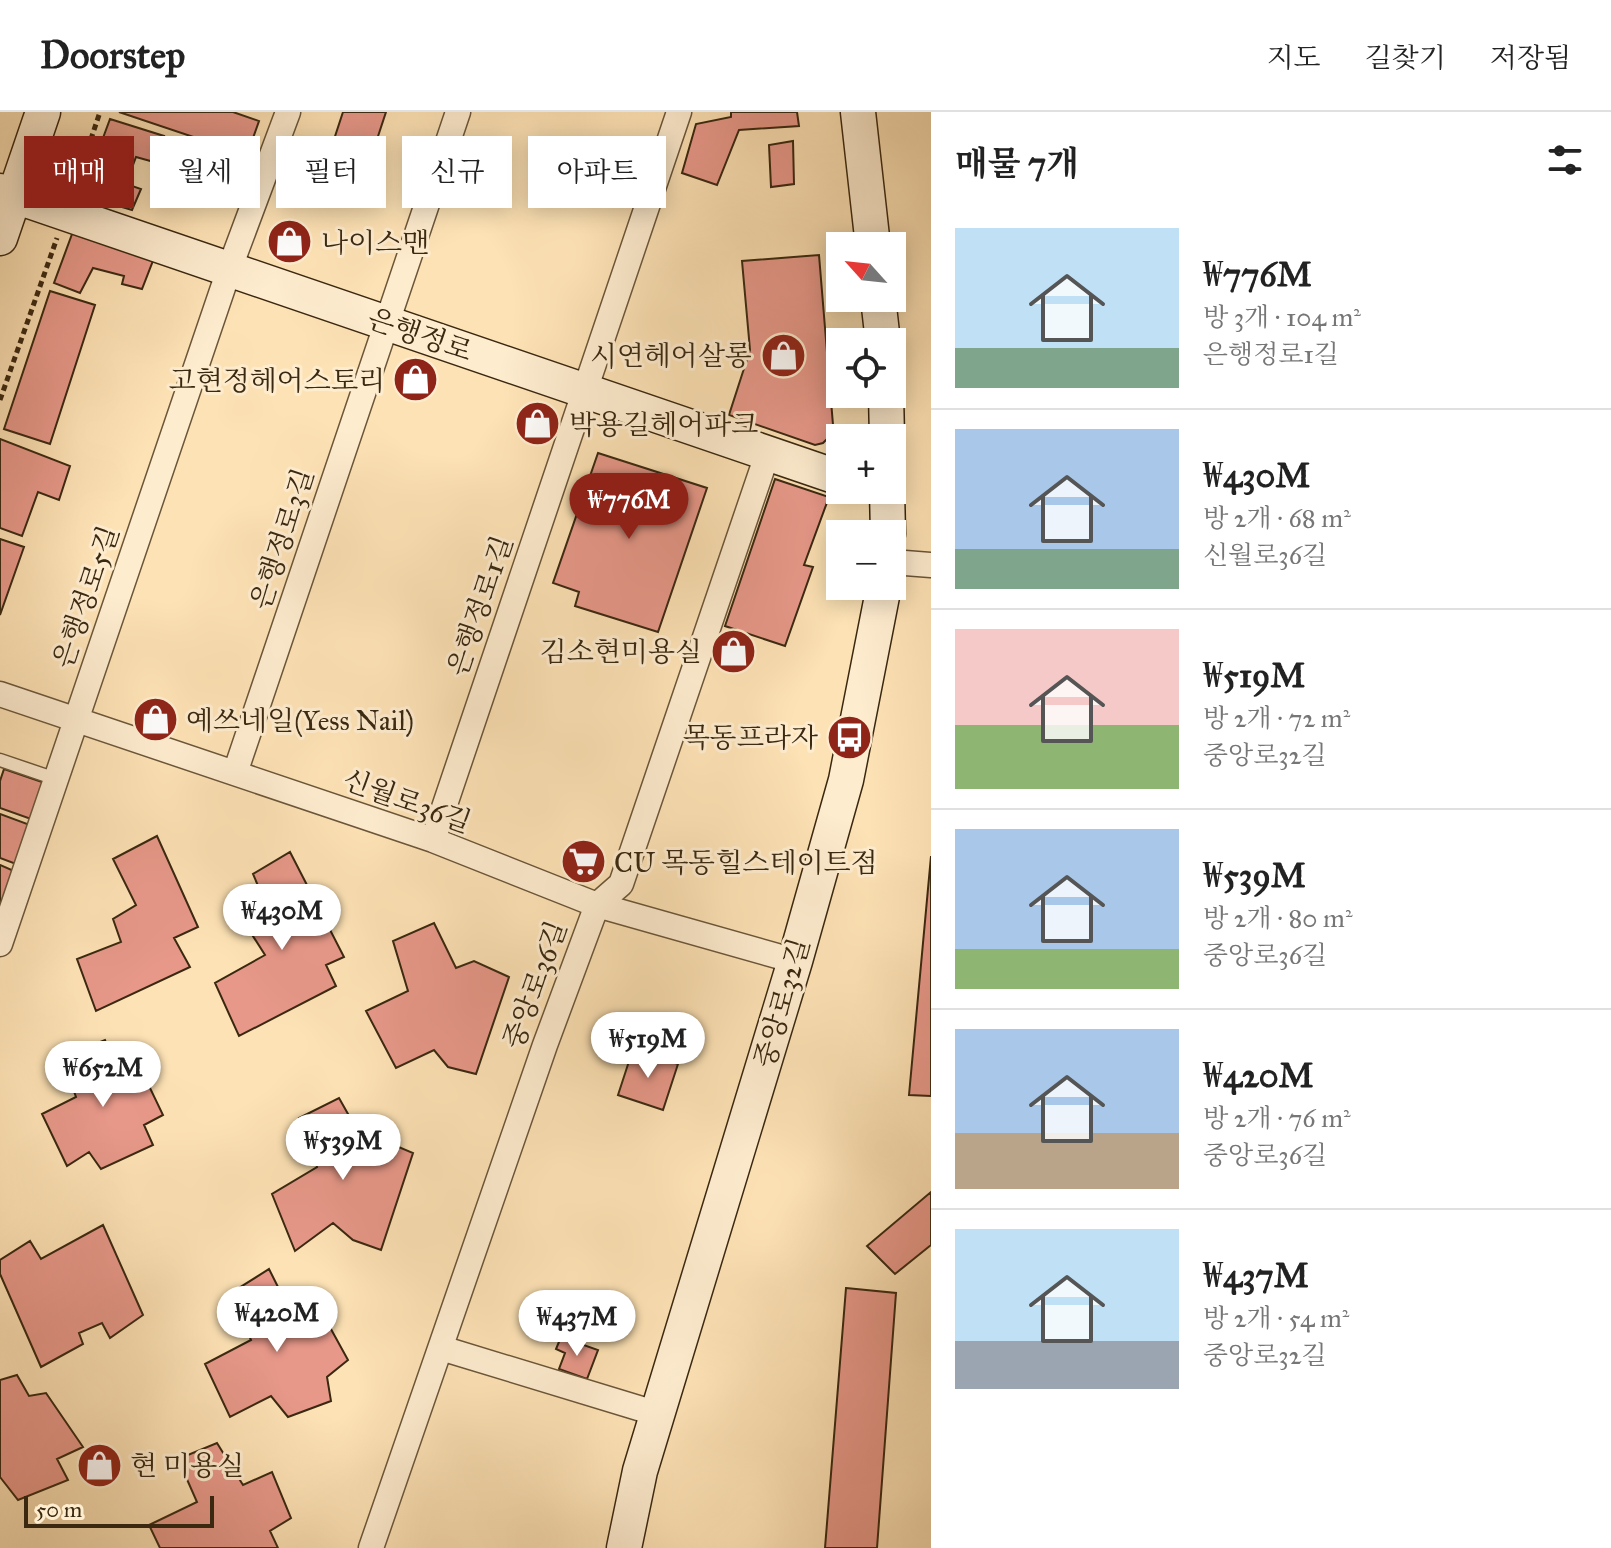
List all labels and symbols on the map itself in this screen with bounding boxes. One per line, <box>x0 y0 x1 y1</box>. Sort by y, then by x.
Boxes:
shop icon: 나이스맨 <box>266 218 314 266</box>
place label: 나이스맨 <box>321 225 429 260</box>
north arrow <box>826 232 906 312</box>
street label: 은행정로 <box>363 301 477 369</box>
shop icon: 시연헤어살롱 <box>759 331 807 379</box>
place label: 시연헤어살롱 <box>590 338 752 373</box>
shop icon: 고현정헤어스토리 <box>392 356 440 404</box>
place label: 고현정헤어스토리 <box>169 363 385 398</box>
shop icon: 박용길헤어파크 <box>514 400 562 448</box>
place label: 박용길헤어파크 <box>569 407 758 442</box>
street label: 은행정로3길 <box>243 464 321 614</box>
pin: ₩776M <box>573 473 685 541</box>
street label: 은행정로5길 <box>45 521 127 673</box>
street label: 은행정로1길 <box>440 531 520 681</box>
shop icon: 김소현미용실 <box>709 627 757 675</box>
place label: 김소현미용실 <box>540 634 702 669</box>
shop icon: 예쓰네일(Yess Nail) <box>131 696 179 744</box>
place label: 예쓰네일(Yess Nail) <box>186 703 414 738</box>
bus stop icon: 목동프라자 <box>825 713 873 761</box>
place label: 목동프라자 <box>683 720 818 755</box>
street label: 신월로36길 <box>338 762 476 840</box>
supermarket icon: CU 목동힐스테이트점 <box>559 838 607 886</box>
place label: CU 목동힐스테이트점 <box>614 845 878 880</box>
pin: ₩430M <box>226 884 338 952</box>
street label: 중앙로36길 <box>496 916 574 1054</box>
street label: 중앙로32길 <box>747 934 817 1072</box>
pin: ₩519M <box>592 1012 704 1080</box>
pin: ₩652M <box>47 1041 159 1109</box>
pin: ₩539M <box>287 1114 399 1182</box>
pin: ₩420M <box>221 1286 333 1354</box>
pin: ₩437M <box>521 1290 633 1358</box>
shop icon: 현 미용실 <box>75 1441 123 1489</box>
place label: 현 미용실 <box>130 1448 244 1483</box>
scale bar <box>24 1492 214 1528</box>

